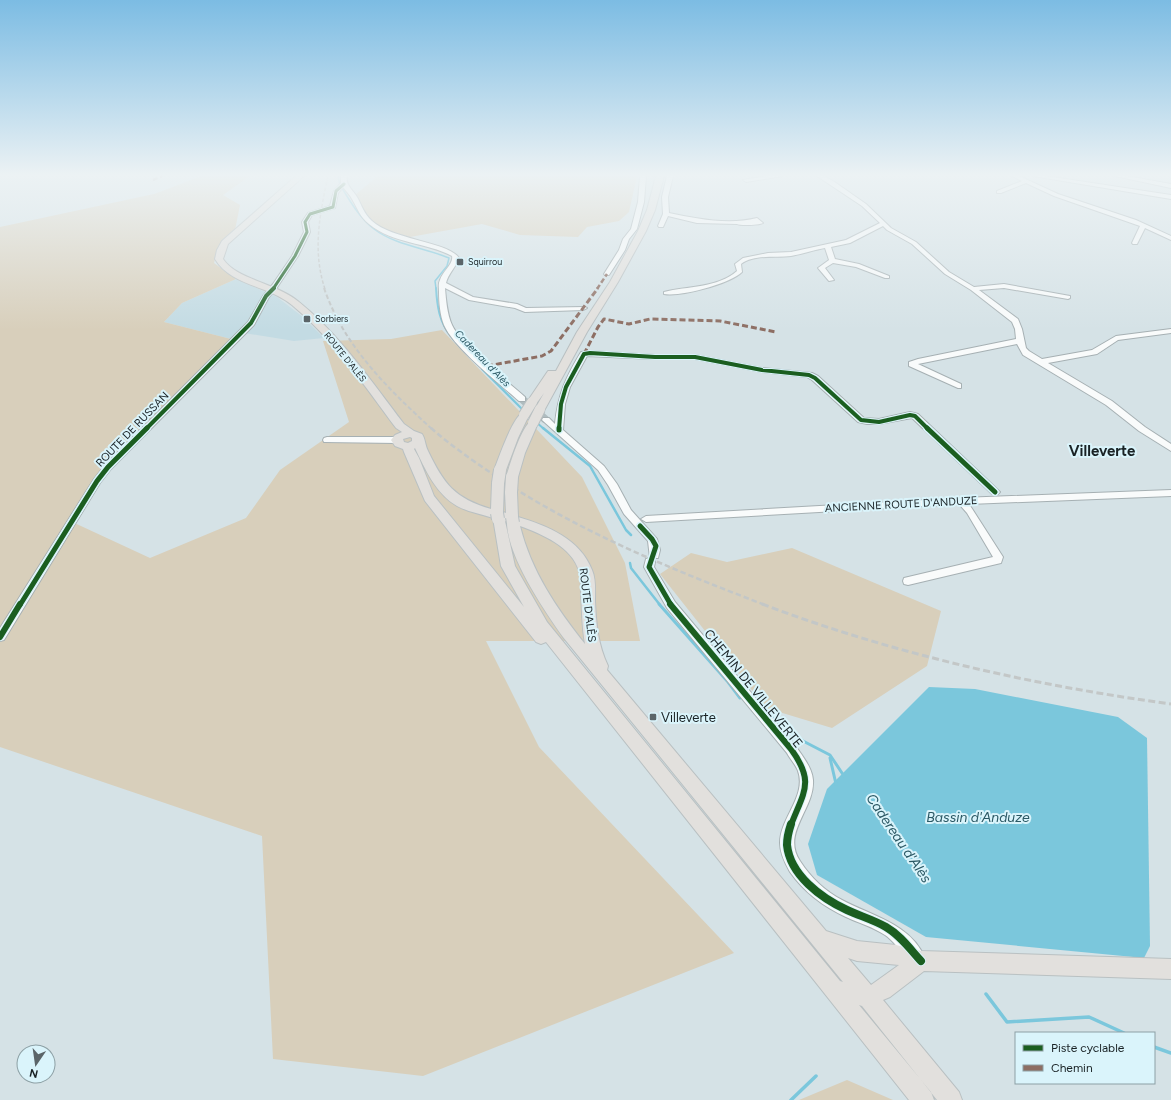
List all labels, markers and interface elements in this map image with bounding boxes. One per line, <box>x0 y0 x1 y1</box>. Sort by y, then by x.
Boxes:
place label: Squirrou <box>468 256 502 267</box>
marker: Squirrou <box>455 257 465 267</box>
place label: Sorbiers <box>315 313 348 324</box>
marker: Sorbiers <box>302 314 312 324</box>
water label: Cadereau d'Alès <box>452 327 513 390</box>
street label: ROUTE D'ALÈS <box>322 330 369 384</box>
street label: ROUTE DE RUSSAN <box>93 389 172 470</box>
district label: Villeverte <box>1069 442 1136 460</box>
street label: ANCIENNE ROUTE D'ANDUZE <box>824 494 978 515</box>
street label: ROUTE D'ALÈS <box>577 567 600 643</box>
street label: CHEMIN DE VILLEVERTE <box>701 626 806 751</box>
place label: Villeverte <box>661 710 716 725</box>
marker: Villeverte <box>648 712 658 722</box>
water label: Cadereau d'Alès <box>862 790 935 886</box>
water label: Bassin d'Anduze <box>926 809 1030 826</box>
legend <box>1015 1032 1155 1084</box>
text: Piste cyclable <box>1051 1041 1125 1055</box>
north arrow <box>16 1044 56 1084</box>
text: Chemin <box>1051 1061 1093 1075</box>
text: N <box>28 1066 39 1081</box>

